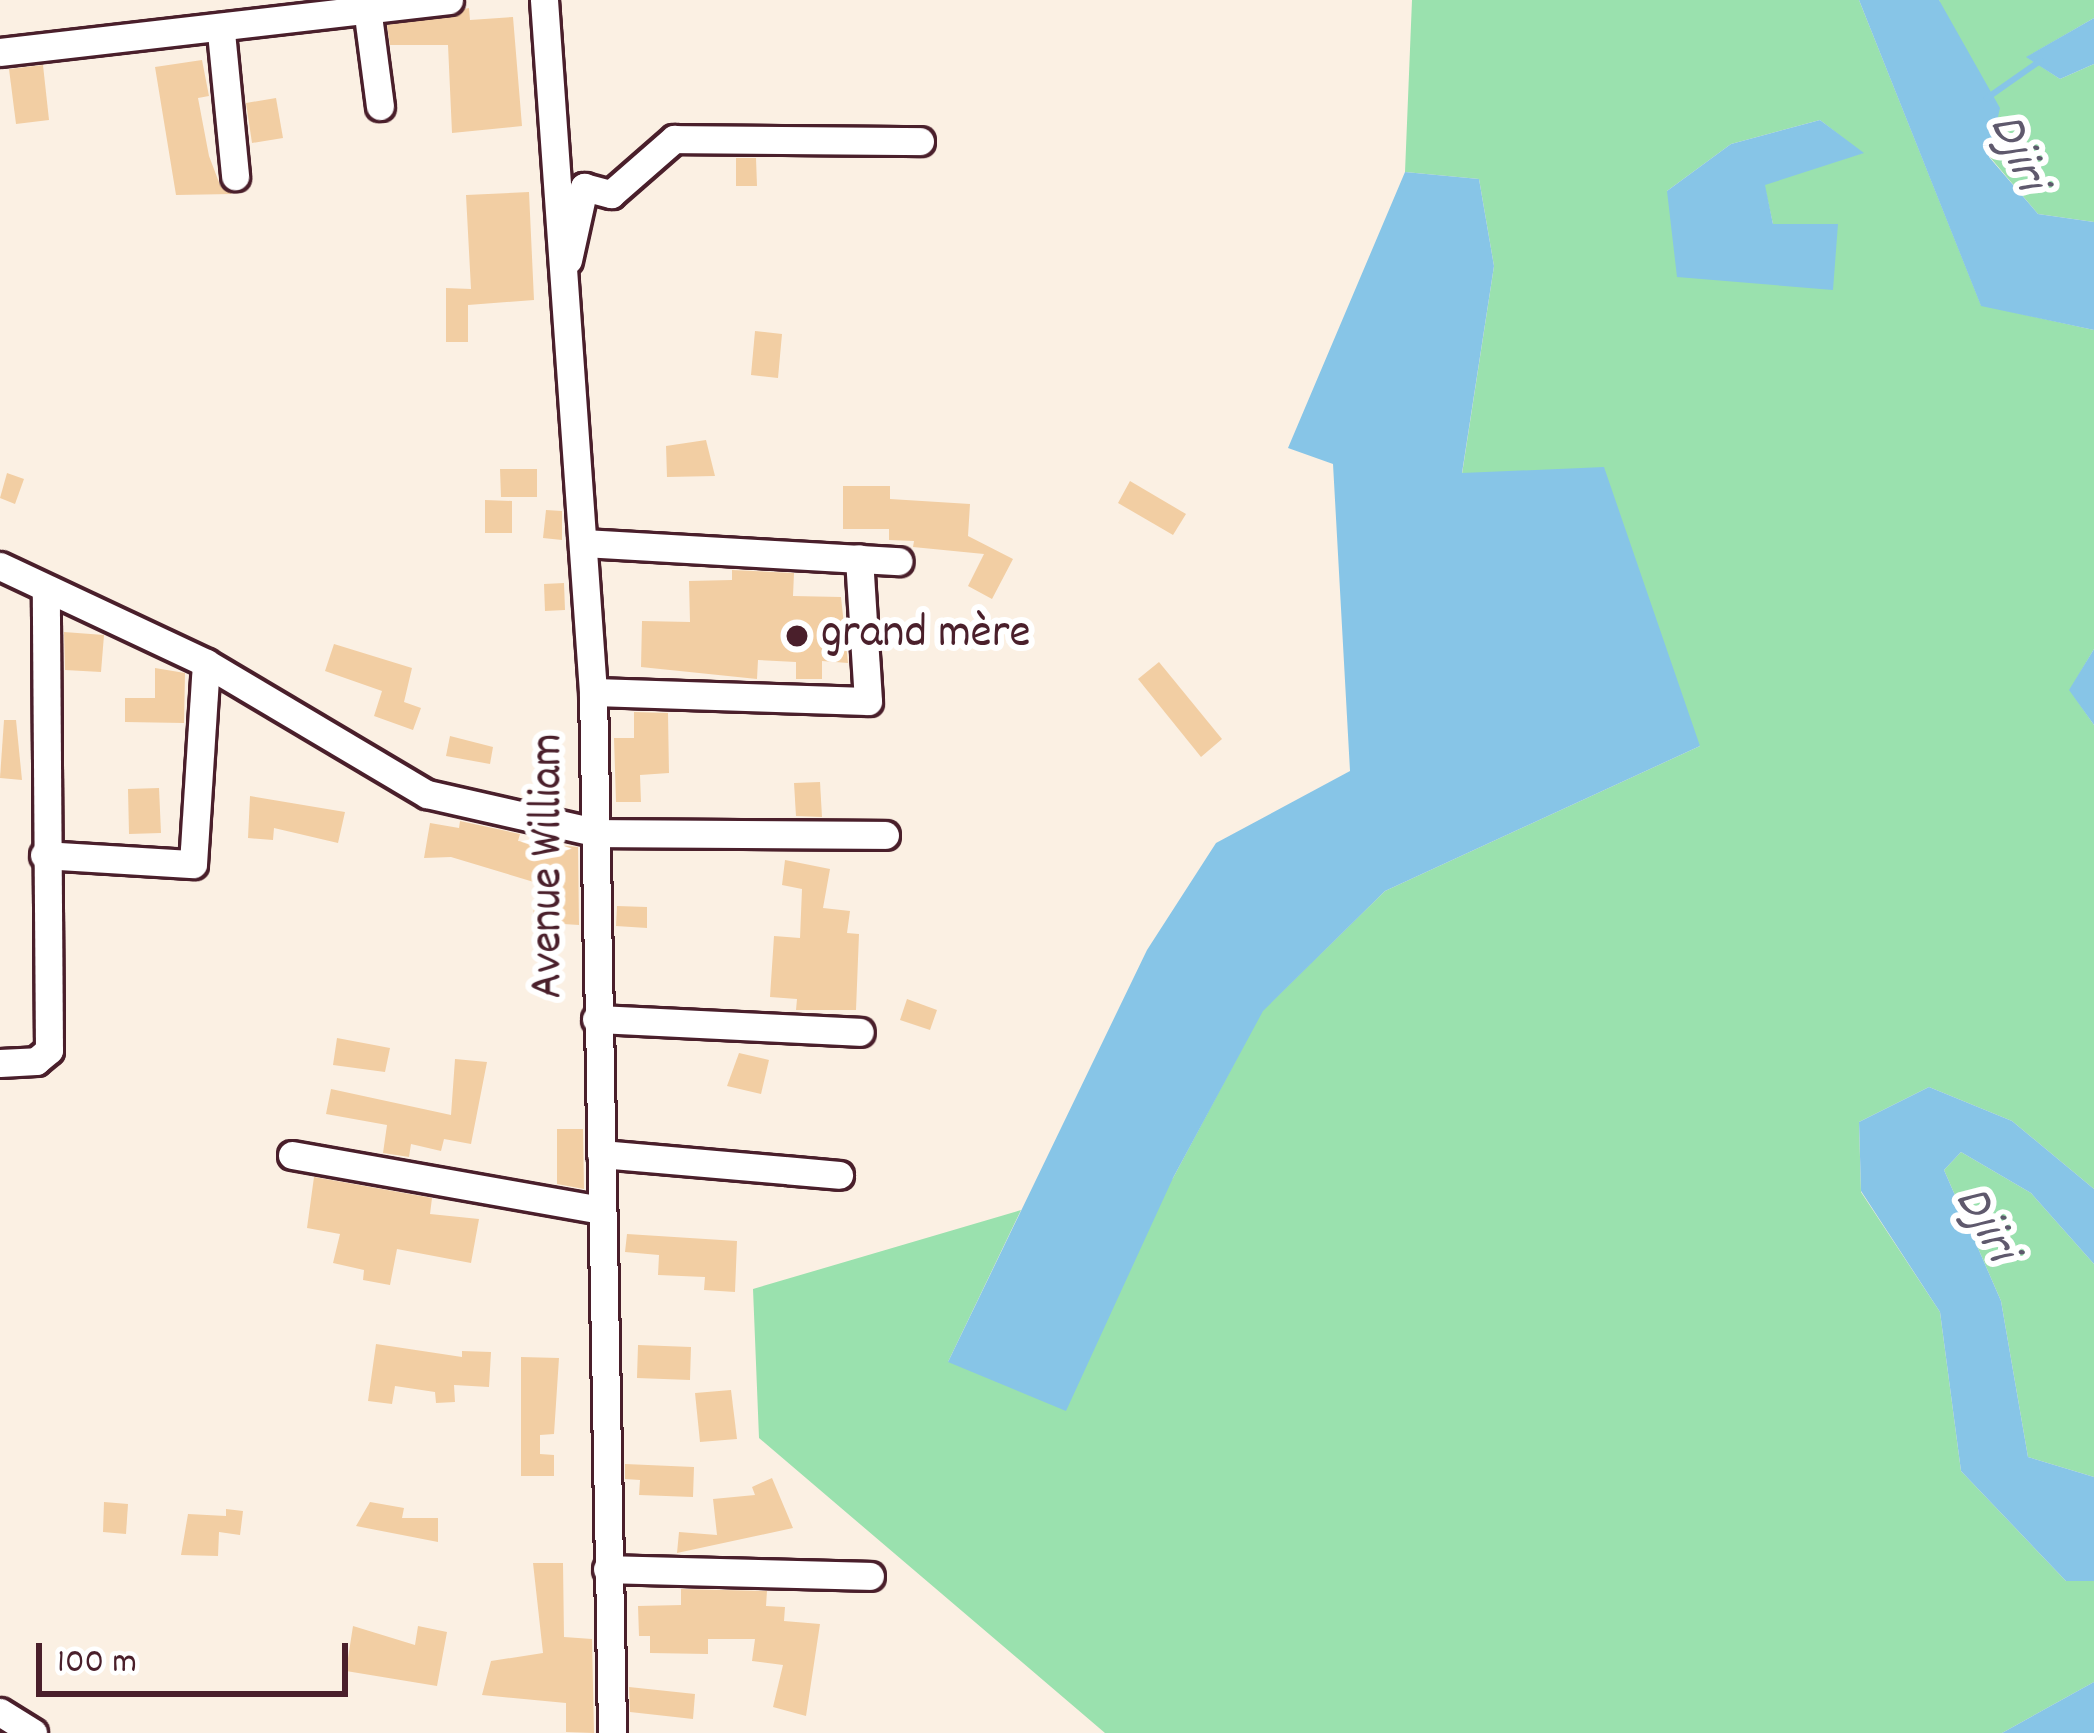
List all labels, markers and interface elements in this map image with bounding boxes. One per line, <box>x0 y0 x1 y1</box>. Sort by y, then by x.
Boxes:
water label: Djiri <box>1972 105 2058 201</box>
place label: grand mère <box>821 607 1031 665</box>
marker: grand mère <box>784 623 810 649</box>
street label: Avenue William <box>521 733 579 999</box>
water label: Djiri <box>1938 1176 2028 1274</box>
scale bar <box>42 1619 354 1693</box>
text: 100 m <box>57 1638 137 1690</box>

